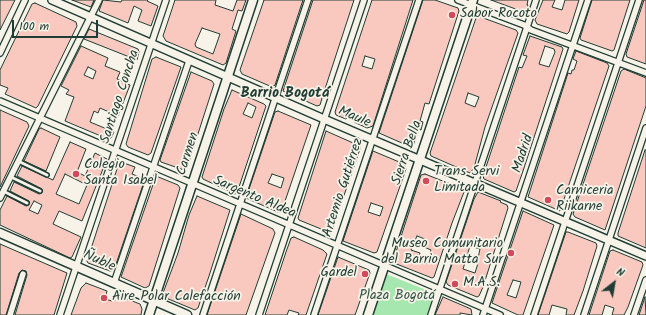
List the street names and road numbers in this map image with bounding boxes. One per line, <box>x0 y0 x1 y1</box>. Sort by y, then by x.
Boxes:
street label: Santiago Concha <box>98 48 144 146</box>
street label: Maule <box>335 104 373 132</box>
street label: Sierra Bella <box>389 119 427 187</box>
street label: Carmen <box>174 130 204 178</box>
street label: Madrid <box>510 133 538 175</box>
street label: Artemio Gutiérrez <box>320 136 368 240</box>
street label: Sargento Aldea <box>210 173 298 223</box>
street label: Ñuble <box>80 248 118 276</box>

